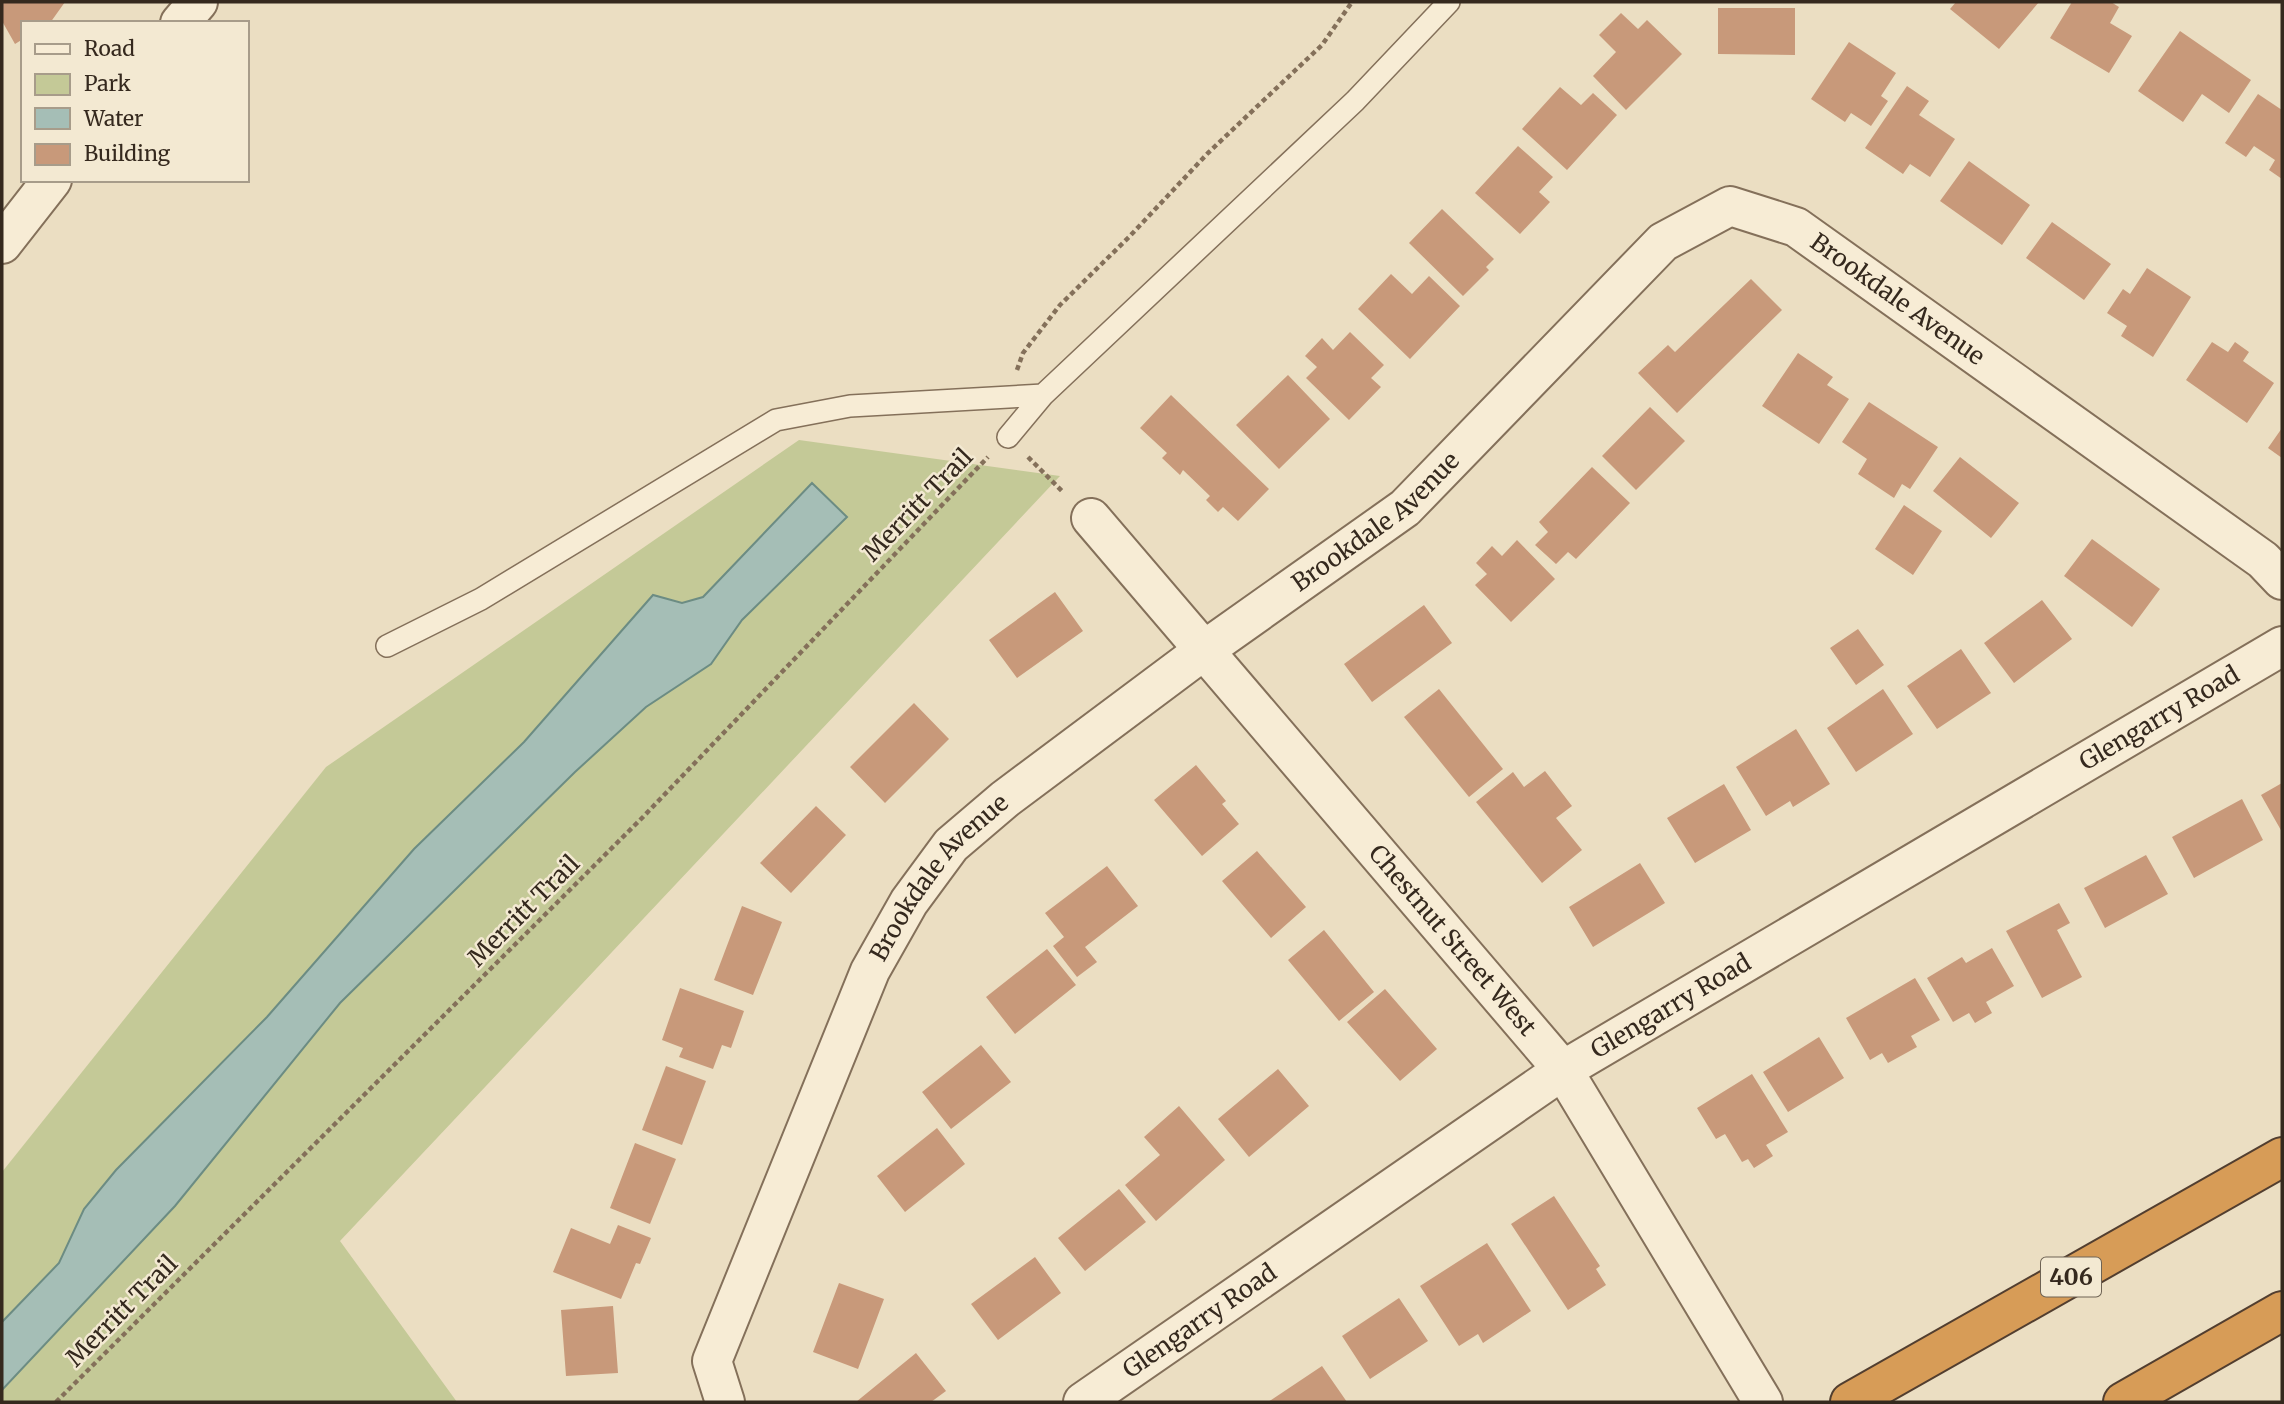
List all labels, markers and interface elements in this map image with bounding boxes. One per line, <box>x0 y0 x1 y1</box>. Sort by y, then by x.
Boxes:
legend <box>21 21 248 182</box>
text: Road <box>84 35 135 62</box>
text: Park <box>84 70 131 97</box>
text: Water <box>83 105 143 132</box>
text: Building <box>84 140 171 167</box>
street label: Brookdale Avenue <box>1805 226 1991 372</box>
street label: Merritt Trail <box>856 442 979 568</box>
street label: Brookdale Avenue <box>1286 445 1466 598</box>
street label: Glengarry Road <box>2074 659 2245 777</box>
street label: Brookdale Avenue <box>863 787 1014 966</box>
street label: Chestnut Street West <box>1362 838 1544 1043</box>
street label: Merritt Trail <box>461 848 586 973</box>
street label: Glengarry Road <box>1585 947 1756 1065</box>
street label: Merritt Trail <box>59 1248 184 1373</box>
street label: Glengarry Road <box>1117 1257 1282 1385</box>
road number: 406 <box>2041 1258 2101 1296</box>

